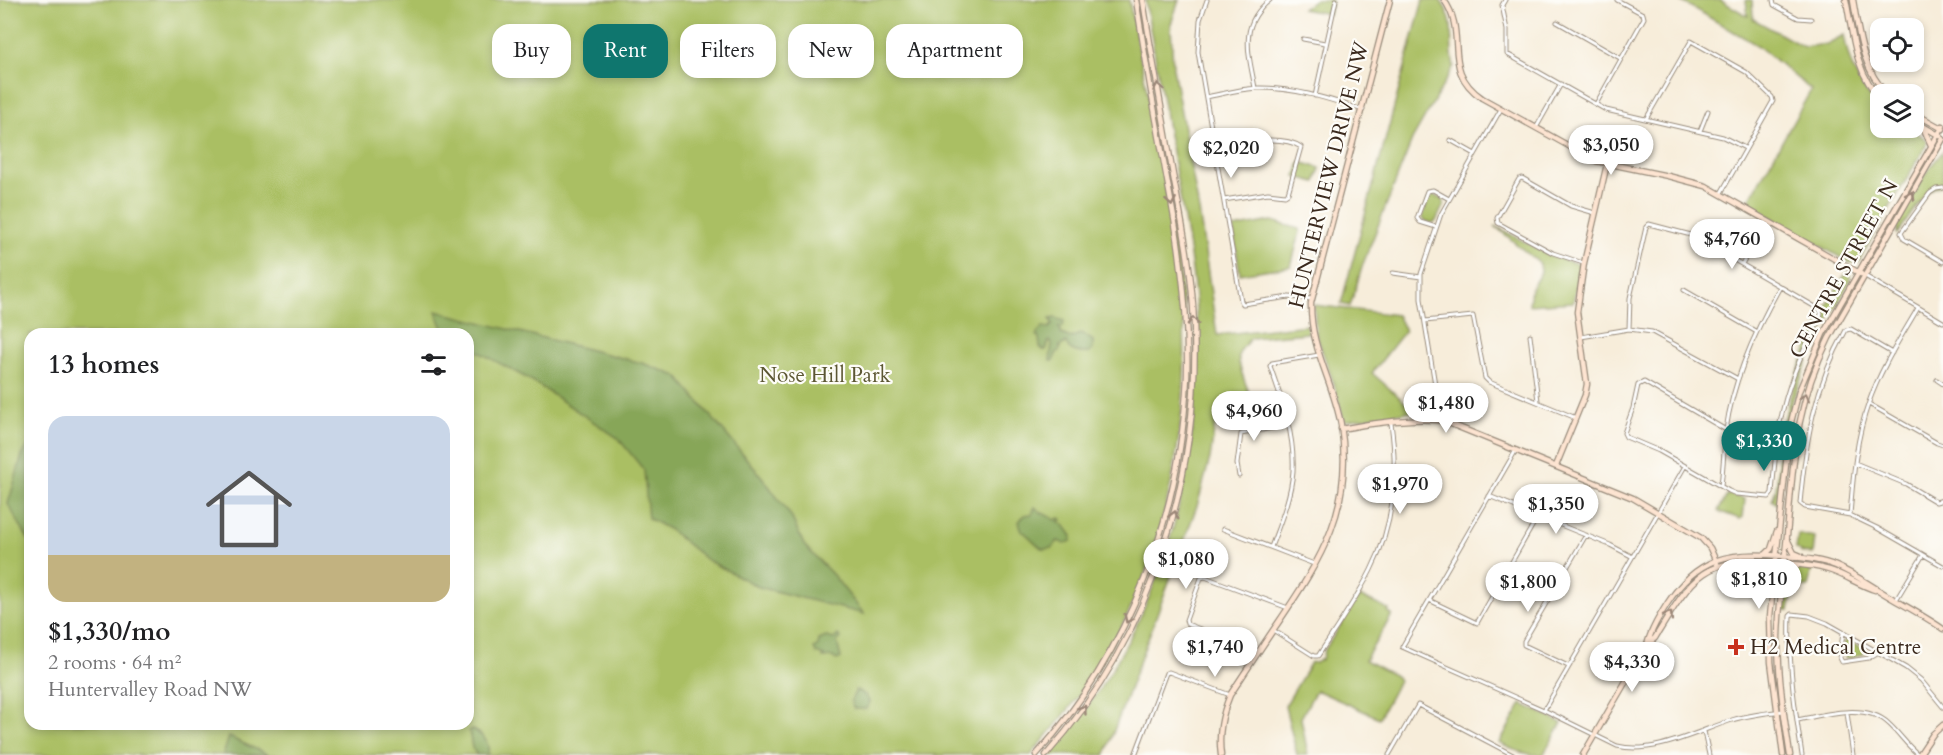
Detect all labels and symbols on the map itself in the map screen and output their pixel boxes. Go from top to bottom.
street label: HUNTERVIEW DRIVE NW [1282,38,1376,311]
one-way arrow [1152,83,1165,93]
pin: $3,050 [1562,125,1660,176]
pin: $2,020 [1182,128,1280,179]
street label: CENTRE STREET N [1783,174,1905,364]
one-way arrow [1904,191,1915,201]
one-way arrow [1164,197,1177,207]
pin: $4,760 [1683,219,1781,270]
one-way arrow [1187,317,1200,326]
park label: Nose Hill Park [759,361,892,390]
pin: $1,480 [1397,383,1495,434]
pin: $4,960 [1205,391,1303,442]
one-way arrow [1798,392,1810,402]
pin: $1,330 [1715,421,1813,472]
pin: $1,970 [1351,464,1449,515]
pin: $1,350 [1507,484,1605,535]
one-way arrow [1166,510,1179,520]
pin: $1,080 [1137,539,1235,590]
pin: $1,810 [1710,559,1808,610]
pin: $1,800 [1479,562,1577,613]
one-way arrow [1661,611,1673,621]
one-way arrow [1123,612,1135,623]
pin: $1,740 [1166,627,1264,678]
place label: H2 Medical Centre [1750,633,1921,662]
marker: H2 Medical Centre [1727,638,1745,656]
pin: $4,330 [1583,642,1681,693]
one-way arrow [1076,705,1087,716]

